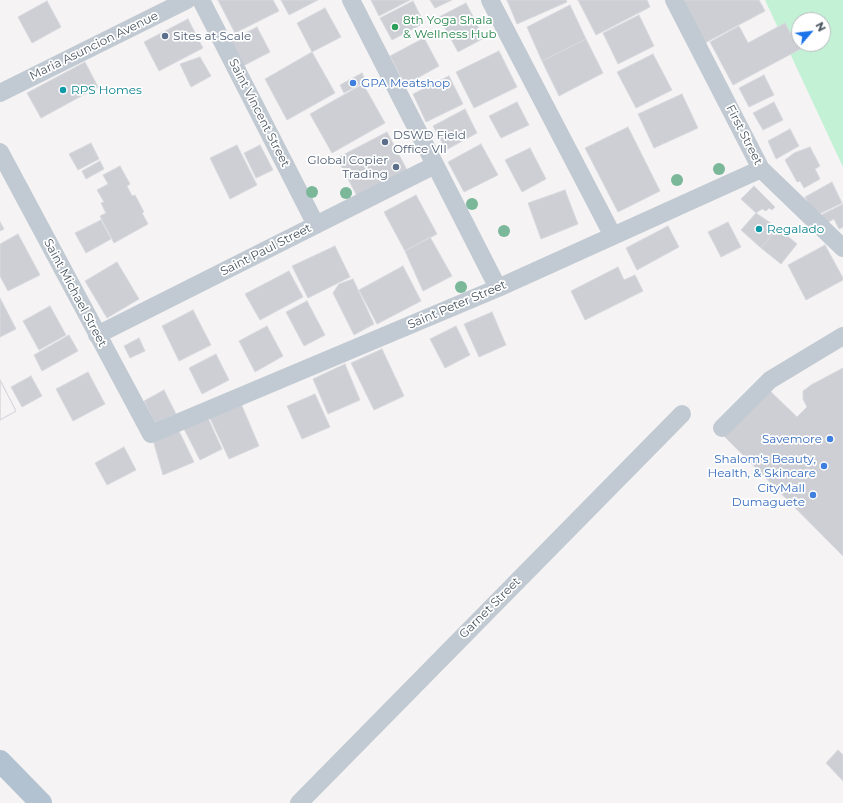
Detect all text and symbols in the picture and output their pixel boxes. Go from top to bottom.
street label: Maria Asuncion Avenue [27,9,161,83]
north arrow [791,12,831,52]
place label: 8th Yoga Shala & Wellness Hub [403,13,497,41]
text: N [812,20,829,34]
marker: 8th Yoga Shala & Wellness Hub [390,22,400,32]
place label: Sites at Scale [173,29,251,43]
marker: Sites at Scale [160,31,170,41]
street label: Saint Vincent Street [225,56,293,170]
place label: GPA Meatshop [361,76,450,90]
marker: GPA Meatshop [348,78,358,88]
place label: RPS Homes [71,83,142,97]
marker: RPS Homes [58,85,68,95]
street label: First Street [723,102,765,168]
place label: DSWD Field Office VII [393,128,466,156]
marker: DSWD Field Office VII [380,137,390,147]
place label: Global Copier Trading [307,153,388,181]
marker: Global Copier Trading [391,162,401,172]
street label: Saint Paul Street [218,221,314,279]
place label: Regalado [767,222,824,236]
marker: Regalado [754,224,764,234]
street label: Saint Michael Street [40,237,110,349]
street label: Saint Peter Street [406,278,508,332]
place label: Savemore [762,432,822,446]
marker: Savemore [825,434,835,444]
place label: Shalom's Beauty, Health, & Skincare [707,452,816,480]
marker: Shalom's Beauty, Health, & Skincare [819,461,829,471]
place label: CityMall Dumaguete [732,481,805,509]
marker: CityMall Dumaguete [808,490,818,500]
street label: Garnet Street [456,574,524,642]

